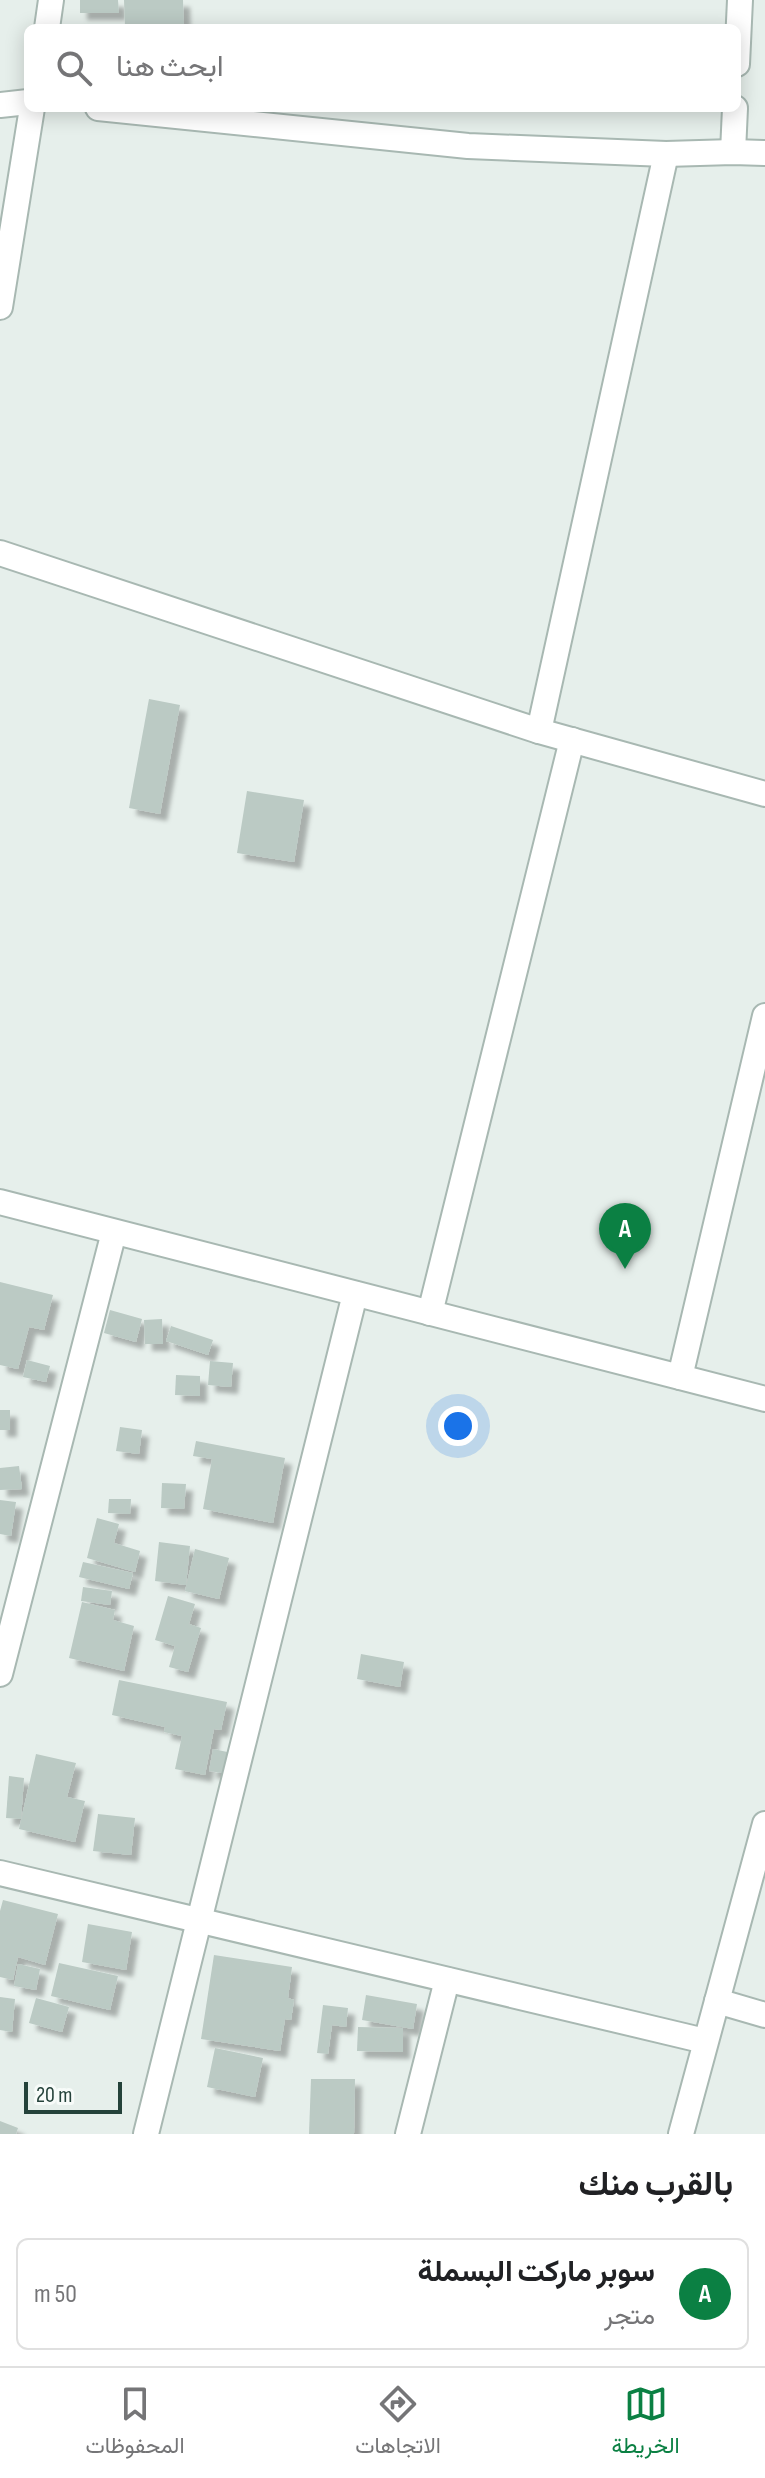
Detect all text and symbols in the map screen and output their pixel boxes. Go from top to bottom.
search box [24,24,741,112]
icon: search [52,46,96,90]
text: ابحث هنا [116,49,224,85]
pin: A [599,1203,651,1269]
your location [438,1406,478,1446]
scale bar [24,2078,122,2114]
text: 20 m [36,2082,73,2109]
text: بالقرب منك [578,2164,733,2205]
text: سوبر ماركت البسملة [417,2254,655,2290]
text: 50 m [34,2279,77,2310]
text: A [699,2279,711,2310]
text: متجر [604,2301,655,2332]
tab: المحفوظات [85,2382,185,2465]
tab: الاتجاهات [355,2382,441,2465]
tab: الخريطة [612,2382,680,2465]

